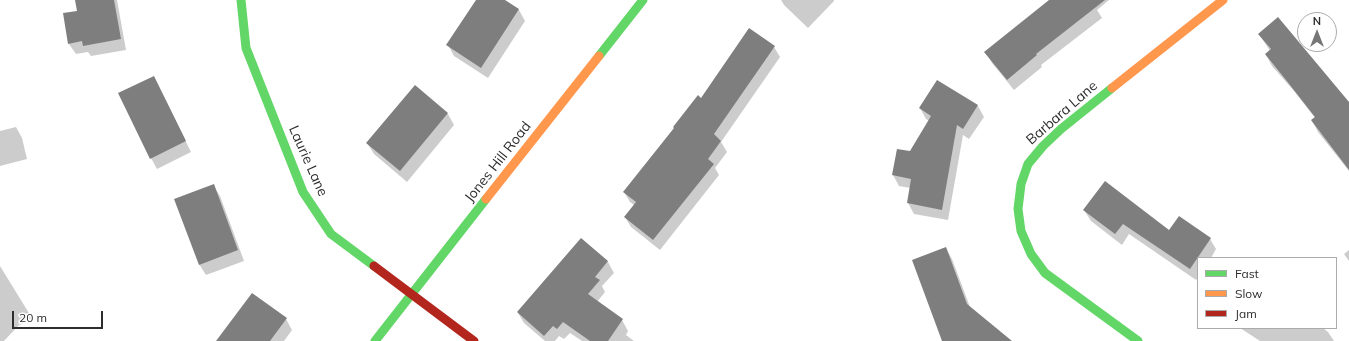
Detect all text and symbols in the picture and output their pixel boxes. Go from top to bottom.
north arrow [1297,12,1337,52]
text: N [1313,14,1321,28]
street label: Barbara Lane [1023,78,1101,148]
street label: Jones Hill Road [461,118,535,206]
street label: Laurie Lane [285,123,331,199]
legend [1197,257,1337,329]
text: Fast [1235,266,1259,281]
text: Slow [1235,286,1263,301]
scale bar [14,303,105,329]
text: Jam [1235,306,1257,321]
text: 20 m [19,310,47,325]

